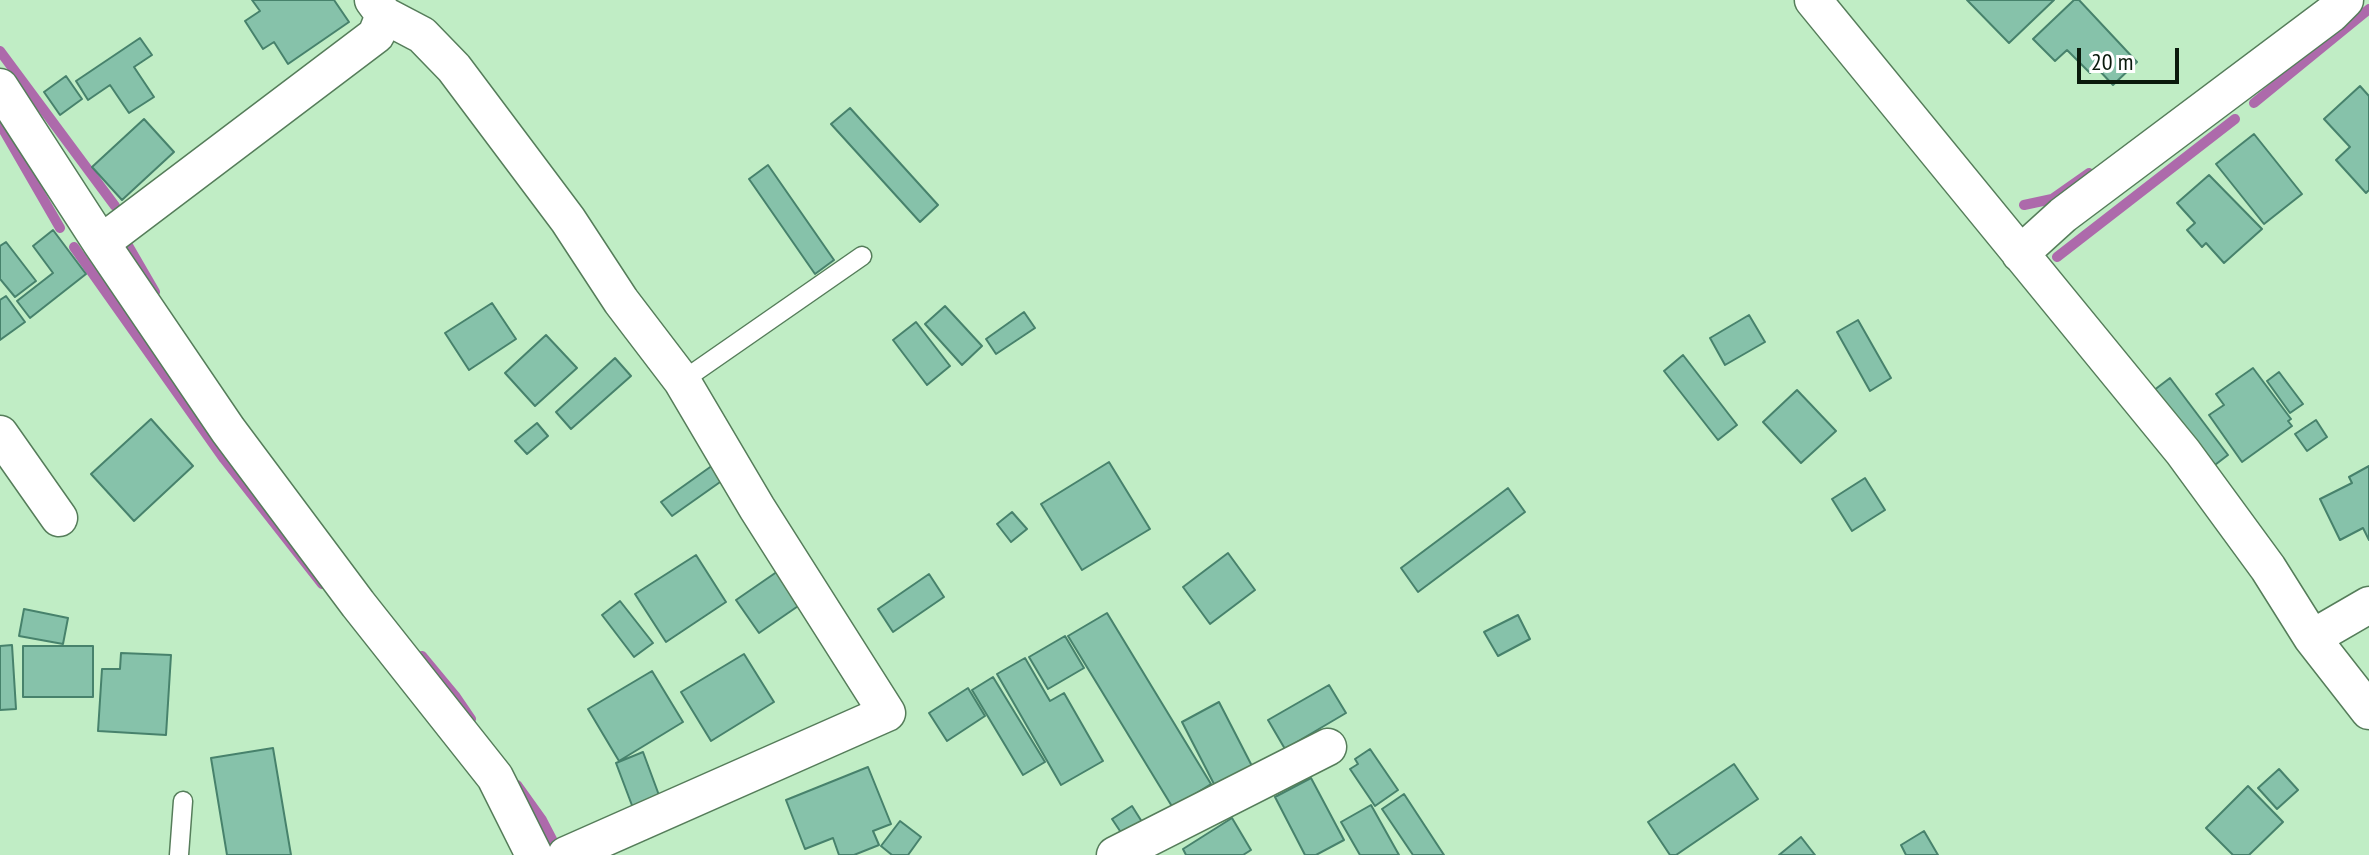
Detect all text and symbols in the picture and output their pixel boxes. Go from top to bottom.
scale bar [2081,32,2183,82]
text: 20 m [2091,46,2133,77]

